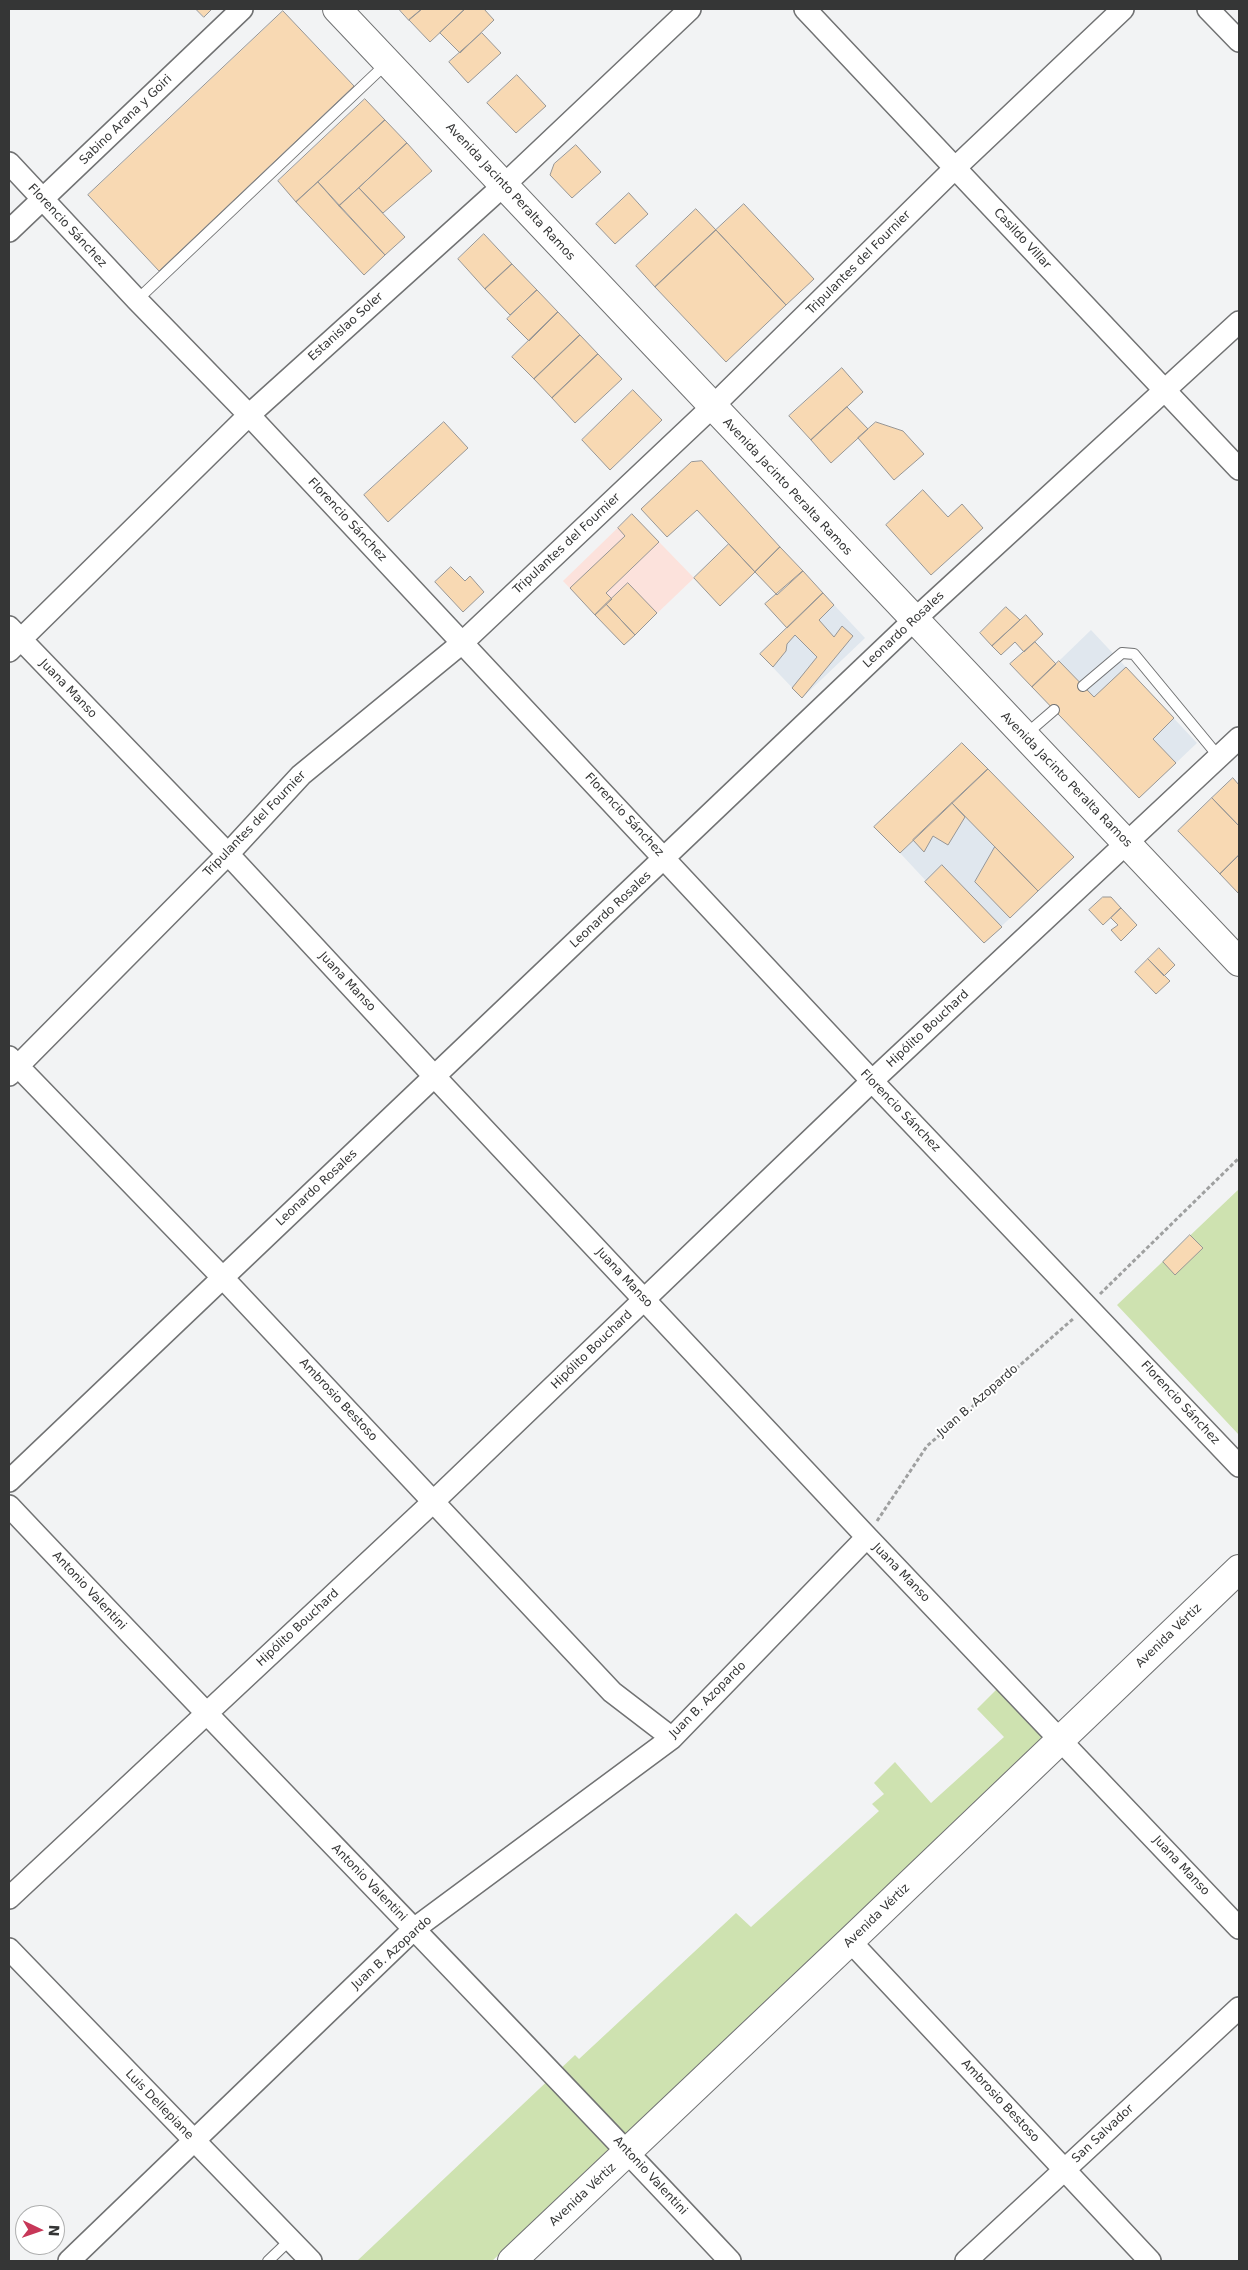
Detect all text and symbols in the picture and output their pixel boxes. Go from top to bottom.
street label: Sabino Arana y Goiri [77,72,175,168]
street label: Avenida Jacinto Peralta Ramos [443,120,577,264]
street label: Florencio Sánchez [25,181,109,271]
street label: Casildo Villar [990,206,1054,272]
street label: Tripulantes del Fournier [804,208,914,318]
street label: Estanislao Soler [306,290,386,364]
street label: Avenida Jacinto Peralta Ramos [720,415,854,559]
street label: Florencio Sánchez [305,475,389,565]
street label: Tripulantes del Fournier [511,491,623,597]
street label: Leonardo Rosales [861,589,947,671]
street label: Juana Manso [36,657,100,721]
street label: Avenida Jacinto Peralta Ramos [997,709,1135,851]
street label: Tripulantes del Fournier [201,768,309,880]
street label: Florencio Sánchez [582,770,666,860]
street label: Leonardo Rosales [568,869,654,951]
street label: Juana Manso [316,949,378,1015]
street label: Hipólito Bouchard [884,987,972,1071]
street label: Florencio Sánchez [857,1067,943,1155]
street label: Leonardo Rosales [274,1147,360,1229]
street label: Juana Manso [593,1245,655,1311]
street label: Hipólito Bouchard [549,1308,635,1392]
street label: Ambrosio Bestoso [296,1356,380,1444]
street label: Florencio Sánchez [1138,1358,1222,1448]
street label: Juan B. Azopardo [935,1362,1021,1440]
street label: Juana Manso [869,1541,933,1605]
street label: Antonio Valentini [49,1549,129,1633]
street label: Hipólito Bouchard [254,1586,342,1670]
street label: Avenida Vértiz [1133,1601,1205,1671]
street label: Juan B. Azopardo [667,1659,749,1741]
street label: Juana Manso [1150,1833,1212,1899]
street label: Antonio Valentini [328,1841,410,1925]
street label: Avenida Vértiz [841,1881,913,1951]
street label: Juan B. Azopardo [349,1913,435,1993]
street label: Ambrosio Bestoso [958,2057,1042,2145]
street label: Luis Dellepiane [122,2067,196,2143]
street label: San Salvador [1069,2102,1137,2166]
street label: Antonio Valentini [610,2134,690,2218]
street label: Avenida Vértiz [547,2161,619,2229]
north arrow [15,2205,65,2255]
text: N [46,2224,62,2237]

